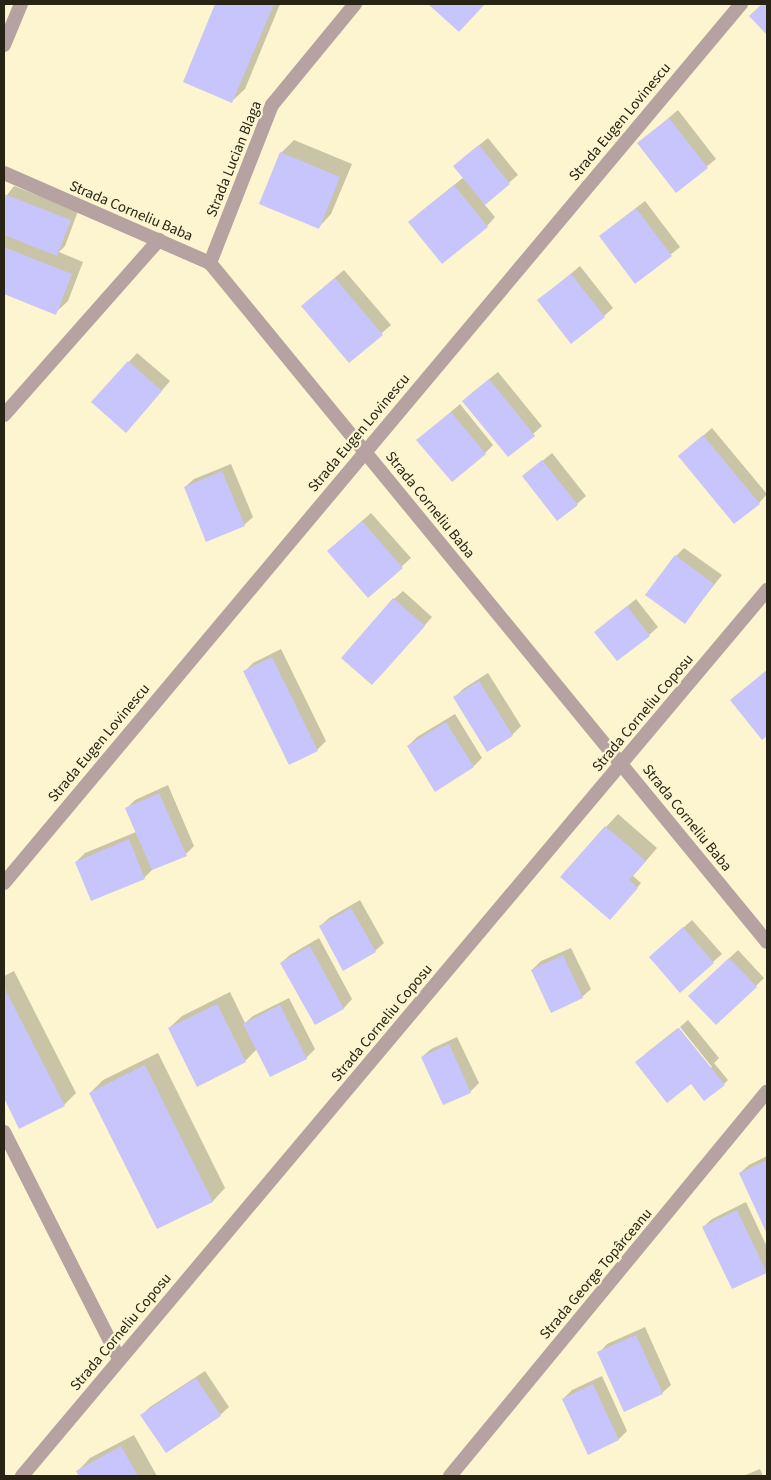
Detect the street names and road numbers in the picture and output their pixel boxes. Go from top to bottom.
street label: Strada Eugen Lovinescu [565,59,675,185]
street label: Strada Lucian Blaga [202,98,266,220]
street label: Strada Corneliu Baba [67,177,195,245]
street label: Strada Eugen Lovinescu [304,370,414,496]
street label: Strada Corneliu Baba [381,448,479,562]
street label: Strada Corneliu Coposu [589,651,697,775]
street label: Strada Eugen Lovinescu [44,680,154,806]
street label: Strada Corneliu Baba [638,761,736,875]
street label: Strada Corneliu Coposu [328,961,436,1085]
street label: Strada George Topârceanu [536,1205,656,1343]
street label: Strada Corneliu Coposu [67,1270,175,1394]

